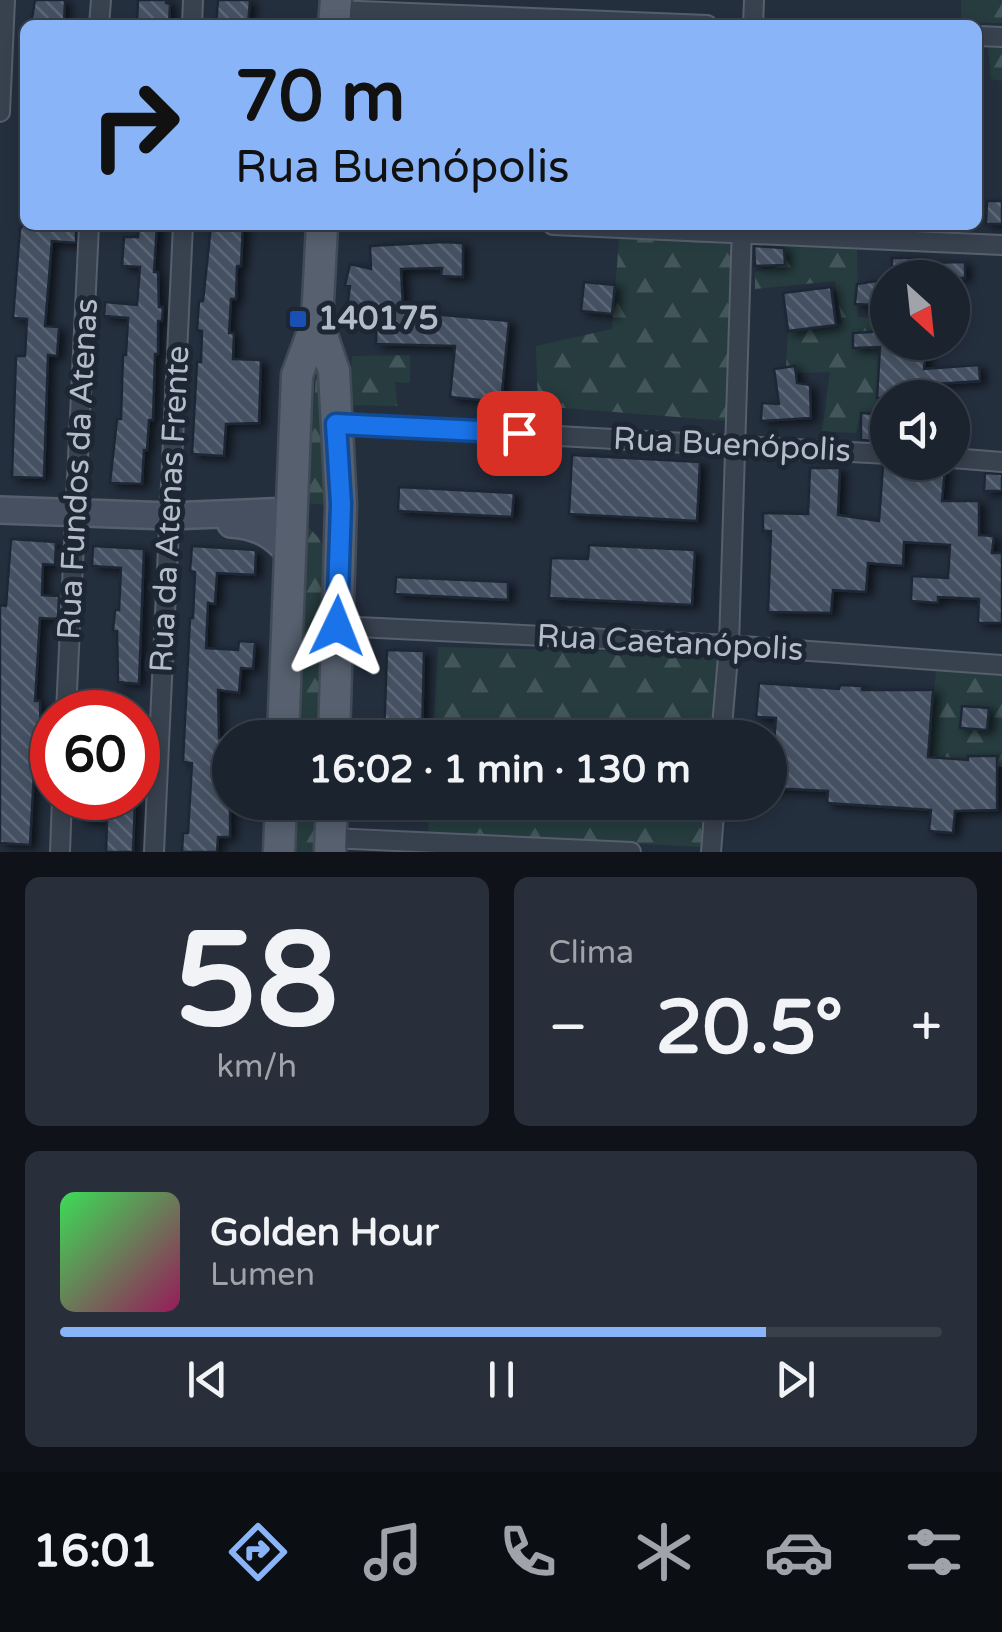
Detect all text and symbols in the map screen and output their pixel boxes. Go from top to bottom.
text: 70 m [235,56,405,140]
icon: right [70,60,200,190]
text: Rua Buenópolis [235,141,570,195]
north arrow [870,260,970,360]
map controls [870,260,970,480]
street label: Rua Fundos da Atenas [50,297,106,641]
place label: 140175 [318,300,439,338]
marker: 140175 [287,308,309,330]
street label: Rua da Atenas Frente [142,345,198,673]
button: sound [870,380,970,480]
pin [477,391,562,476]
icon: arrive [492,406,547,461]
street label: Rua Buenópolis [612,420,852,470]
position arrow [285,574,389,678]
street label: Rua Caetanópolis [536,617,804,669]
speed limit sign: 60 [30,690,160,820]
text: 16:02 · 1 min · 130 m [308,747,691,793]
text: 58 [175,905,338,1061]
text: Clima [549,934,634,972]
text: 20.5° [656,983,843,1073]
text: − [549,995,588,1061]
text: + [911,995,942,1061]
text: km/h [217,1048,297,1086]
text: Golden Hour [210,1210,439,1256]
text: Lumen [210,1256,315,1294]
icon: previous [180,1352,235,1407]
icon: pause [474,1352,529,1407]
icon: next [768,1352,823,1407]
icon: directions [223,1517,293,1587]
icon: music [358,1517,428,1587]
icon: phone [493,1517,563,1587]
icon: climate [629,1517,699,1587]
icon: car [764,1517,834,1587]
icon: filters [899,1517,969,1587]
text: 16:01 [33,1525,157,1579]

